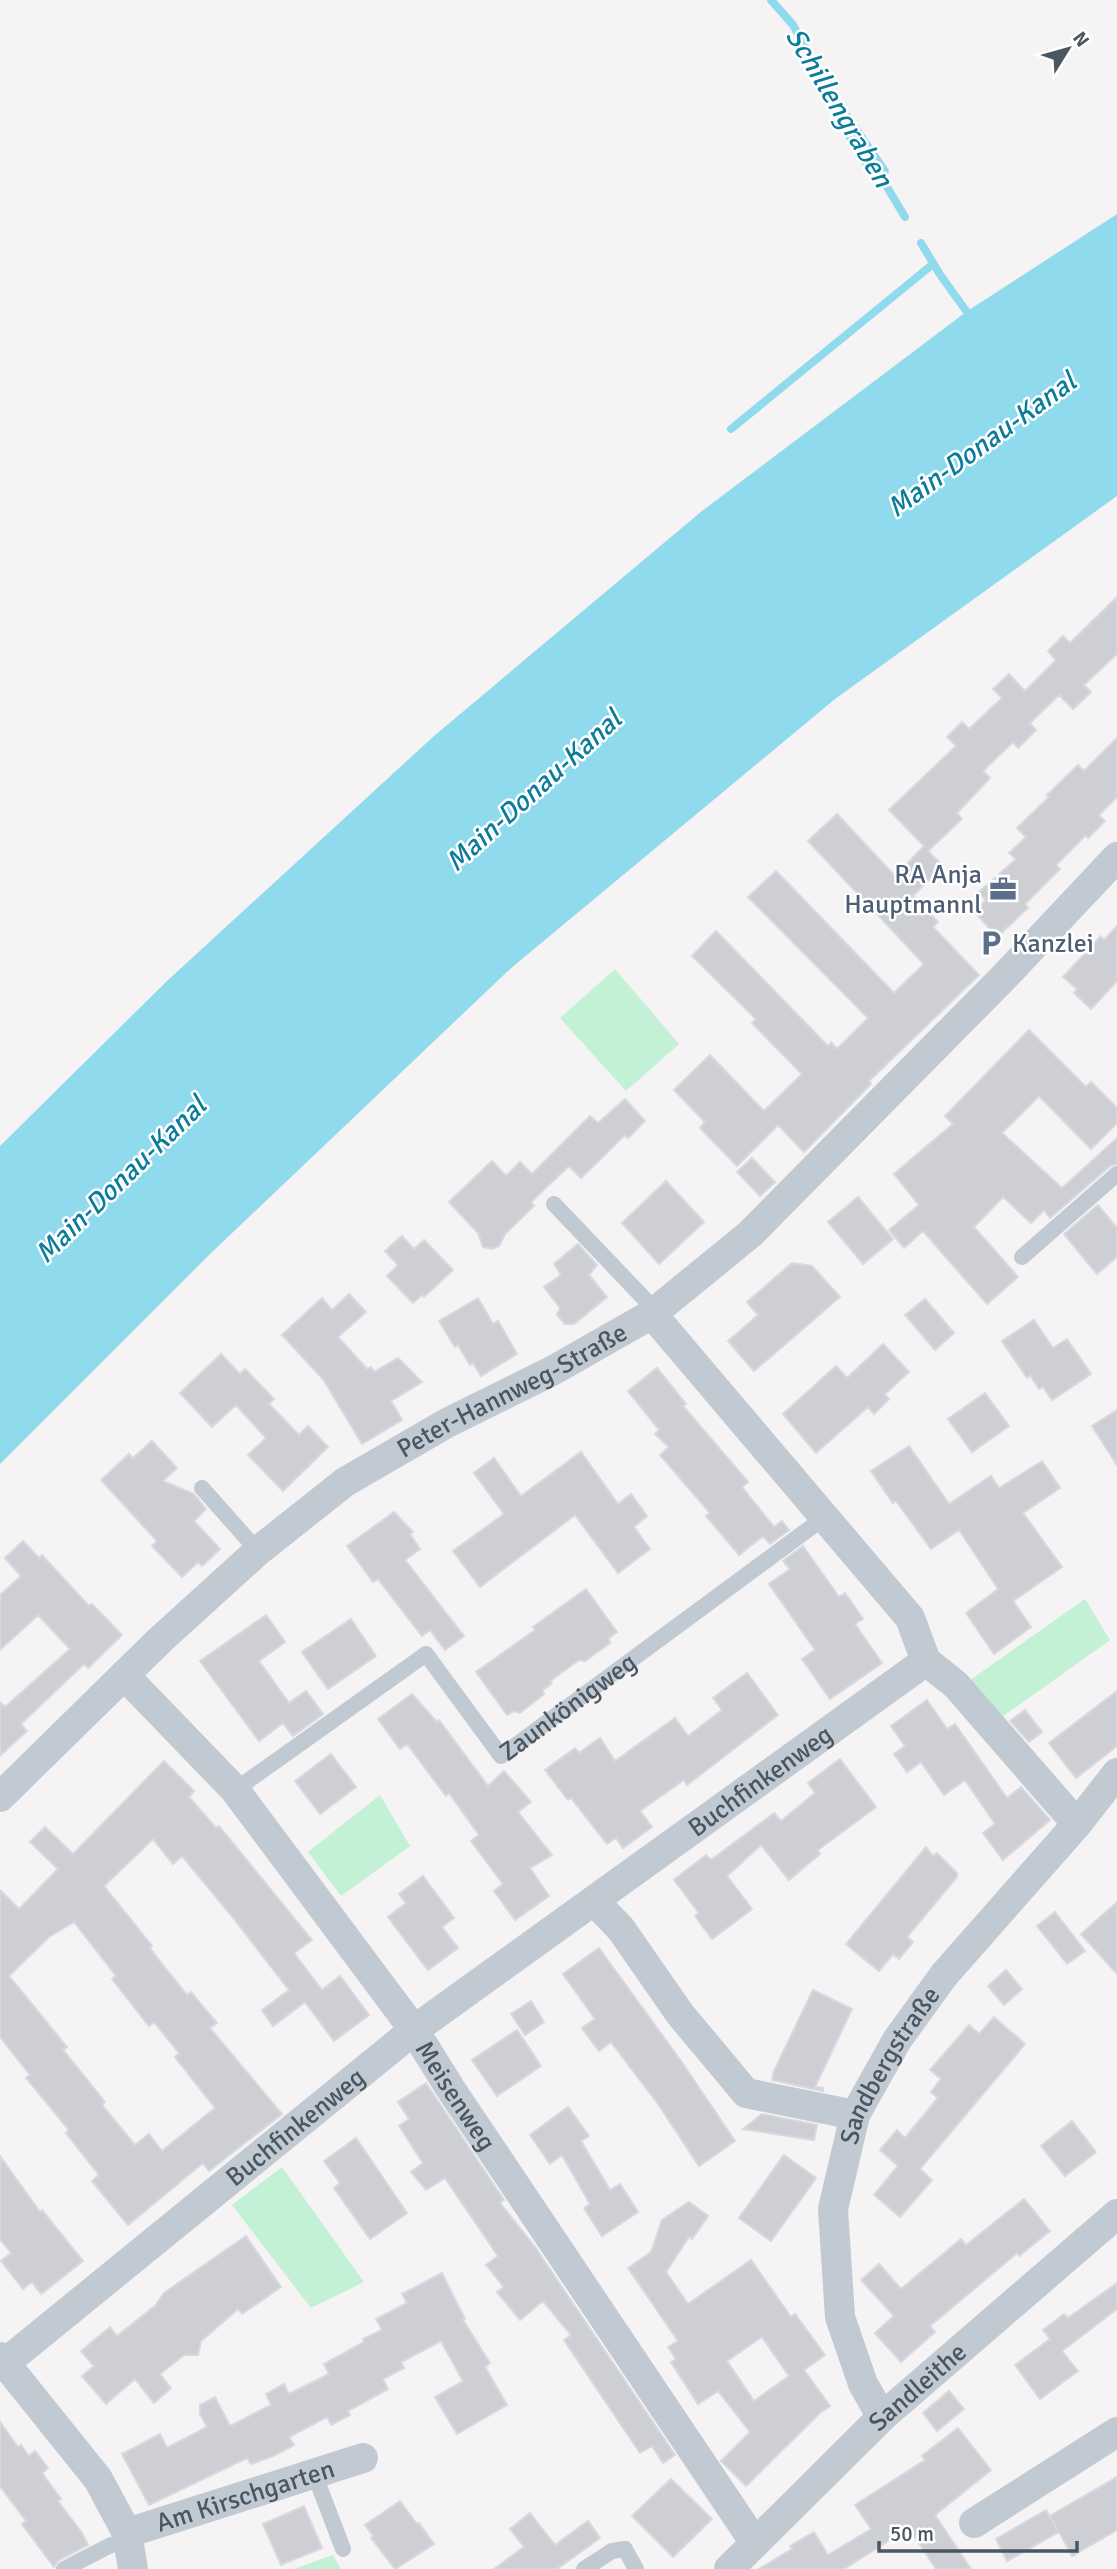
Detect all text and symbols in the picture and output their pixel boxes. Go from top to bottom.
north arrow [1033,14,1103,84]
water label: Schillengraben [778,22,900,194]
text: N [1067,27,1094,52]
water label: Main-Donau-Kanal [880,364,1084,525]
water label: Main-Donau-Kanal [439,702,630,879]
place label: RA Anja Hauptmannl [844,859,982,921]
office icon: RA Anja Hauptmannl [988,874,1018,904]
parking icon: Kanzlei [976,928,1006,958]
place label: Kanzlei [1012,928,1094,960]
water label: Main-Donau-Kanal [28,1088,215,1270]
street label: Peter-Hannweg-Straße [391,1317,633,1465]
street label: Zaunkönigweg [494,1647,643,1769]
street label: Buchfinkenweg [682,1719,839,1844]
street label: Sandbergstraße [834,1981,947,2148]
street label: Meisenweg [408,2035,502,2157]
street label: Buchfinkenweg [220,2062,372,2194]
street label: Sandleithe [862,2336,973,2438]
street label: Am Kirschgarten [152,2453,339,2540]
scale bar [879,2510,1077,2554]
text: 50 m [890,2521,934,2547]

